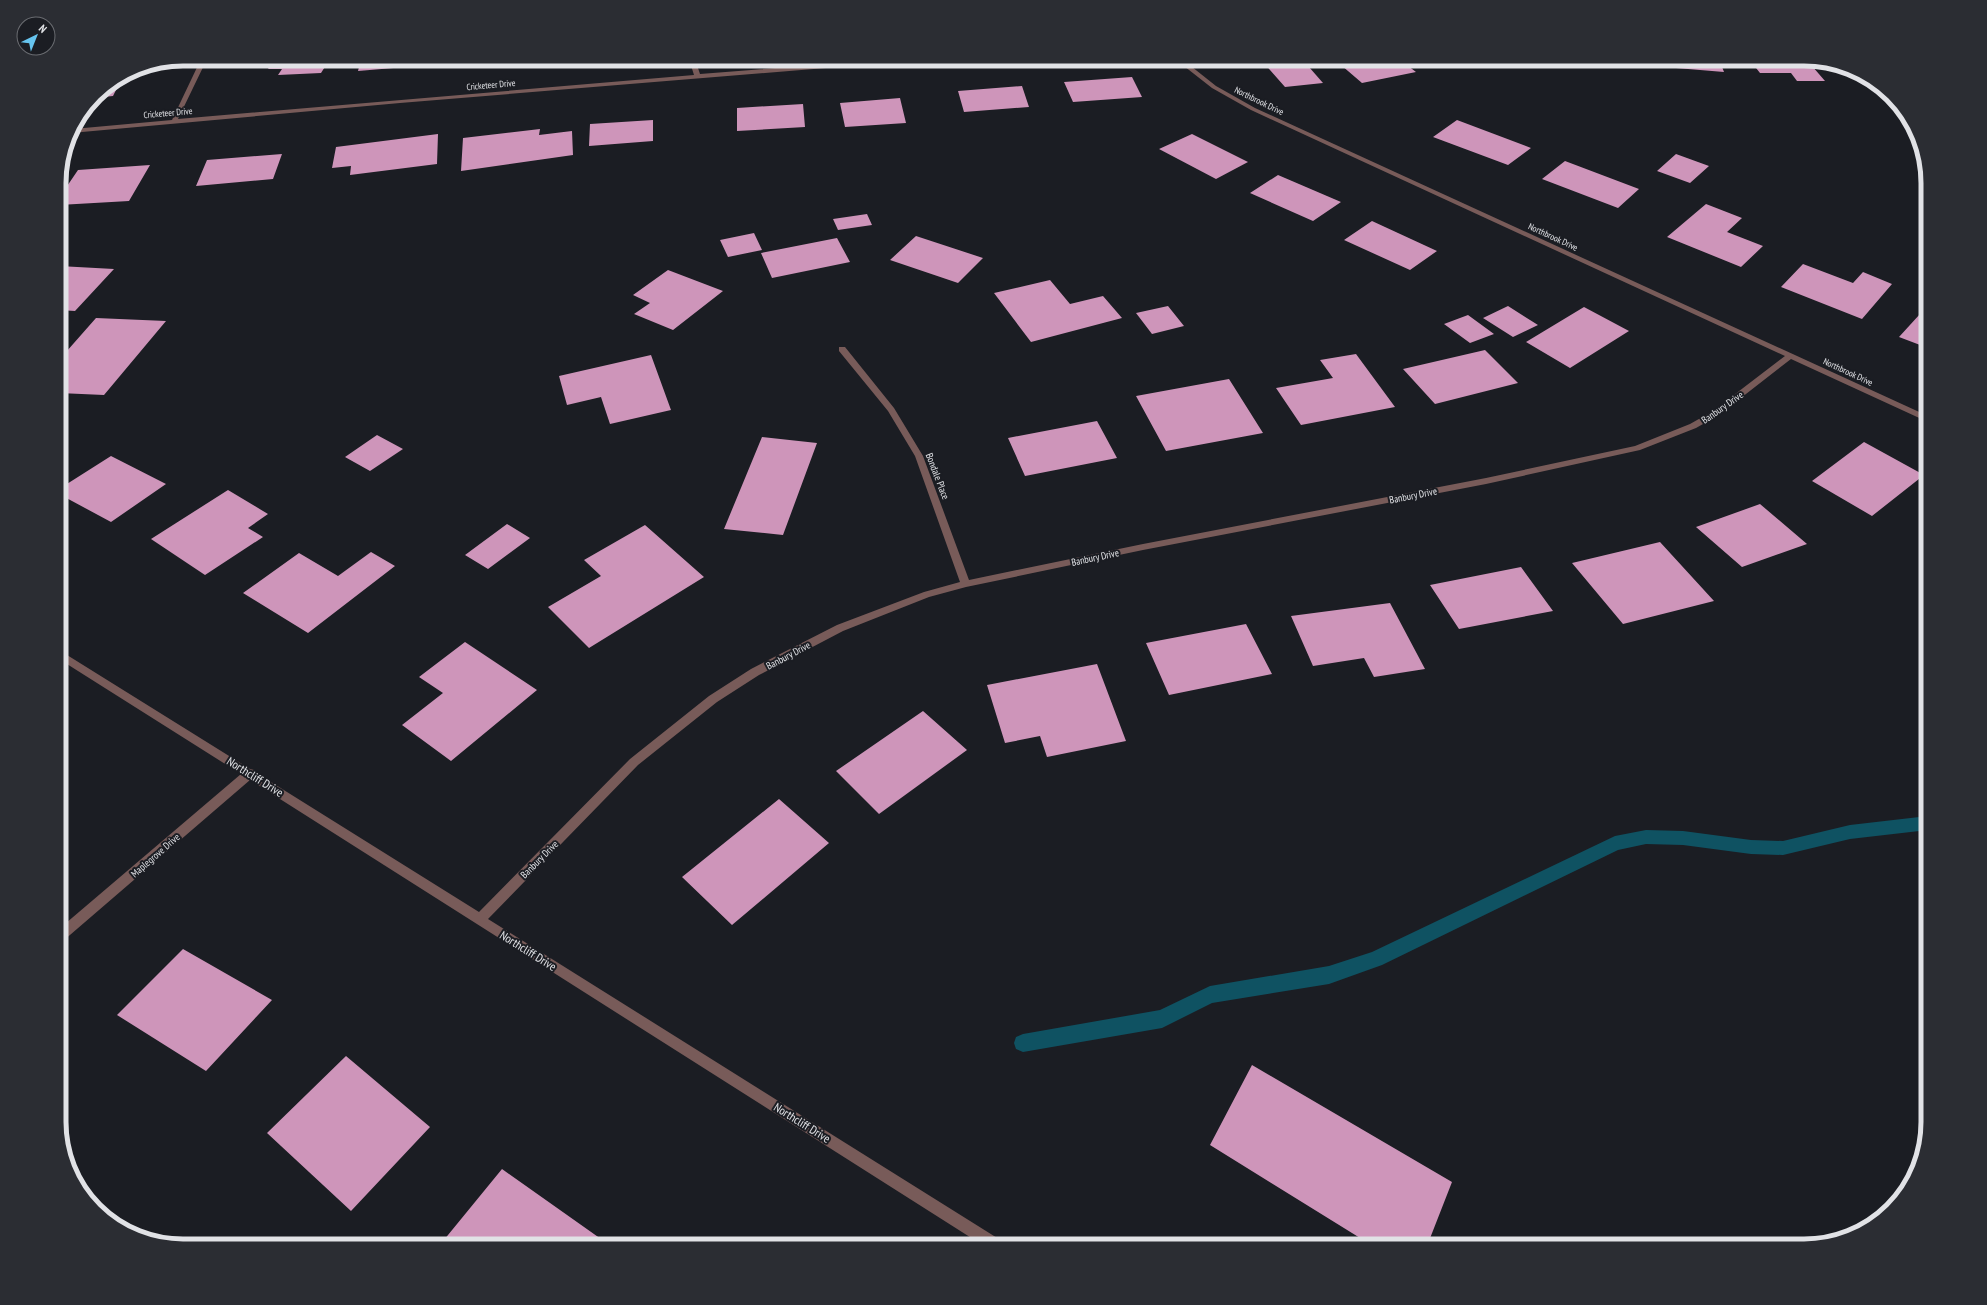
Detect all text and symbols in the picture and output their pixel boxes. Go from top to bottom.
north arrow [16,16,56,56]
text: N [36,22,50,36]
street label: Cricketeer Drive [466,77,516,92]
street label: Northbrook Drive [1233,84,1286,117]
street label: Cricketeer Drive [143,105,193,120]
street label: Northbrook Drive [1527,220,1580,253]
street label: Northbrook Drive [1822,355,1875,388]
street label: Banbury Drive [1699,388,1746,427]
street label: Bondale Place [923,451,952,501]
street label: Banbury Drive [1388,485,1438,506]
street label: Banbury Drive [1070,546,1120,569]
street label: Banbury Drive [764,638,813,673]
street label: Northcliff Drive [224,753,286,800]
street label: Maplegrove Drive [128,831,182,880]
street label: Banbury Drive [518,838,561,881]
street label: Northcliff Drive [497,927,559,974]
street label: Northcliff Drive [771,1099,833,1146]

